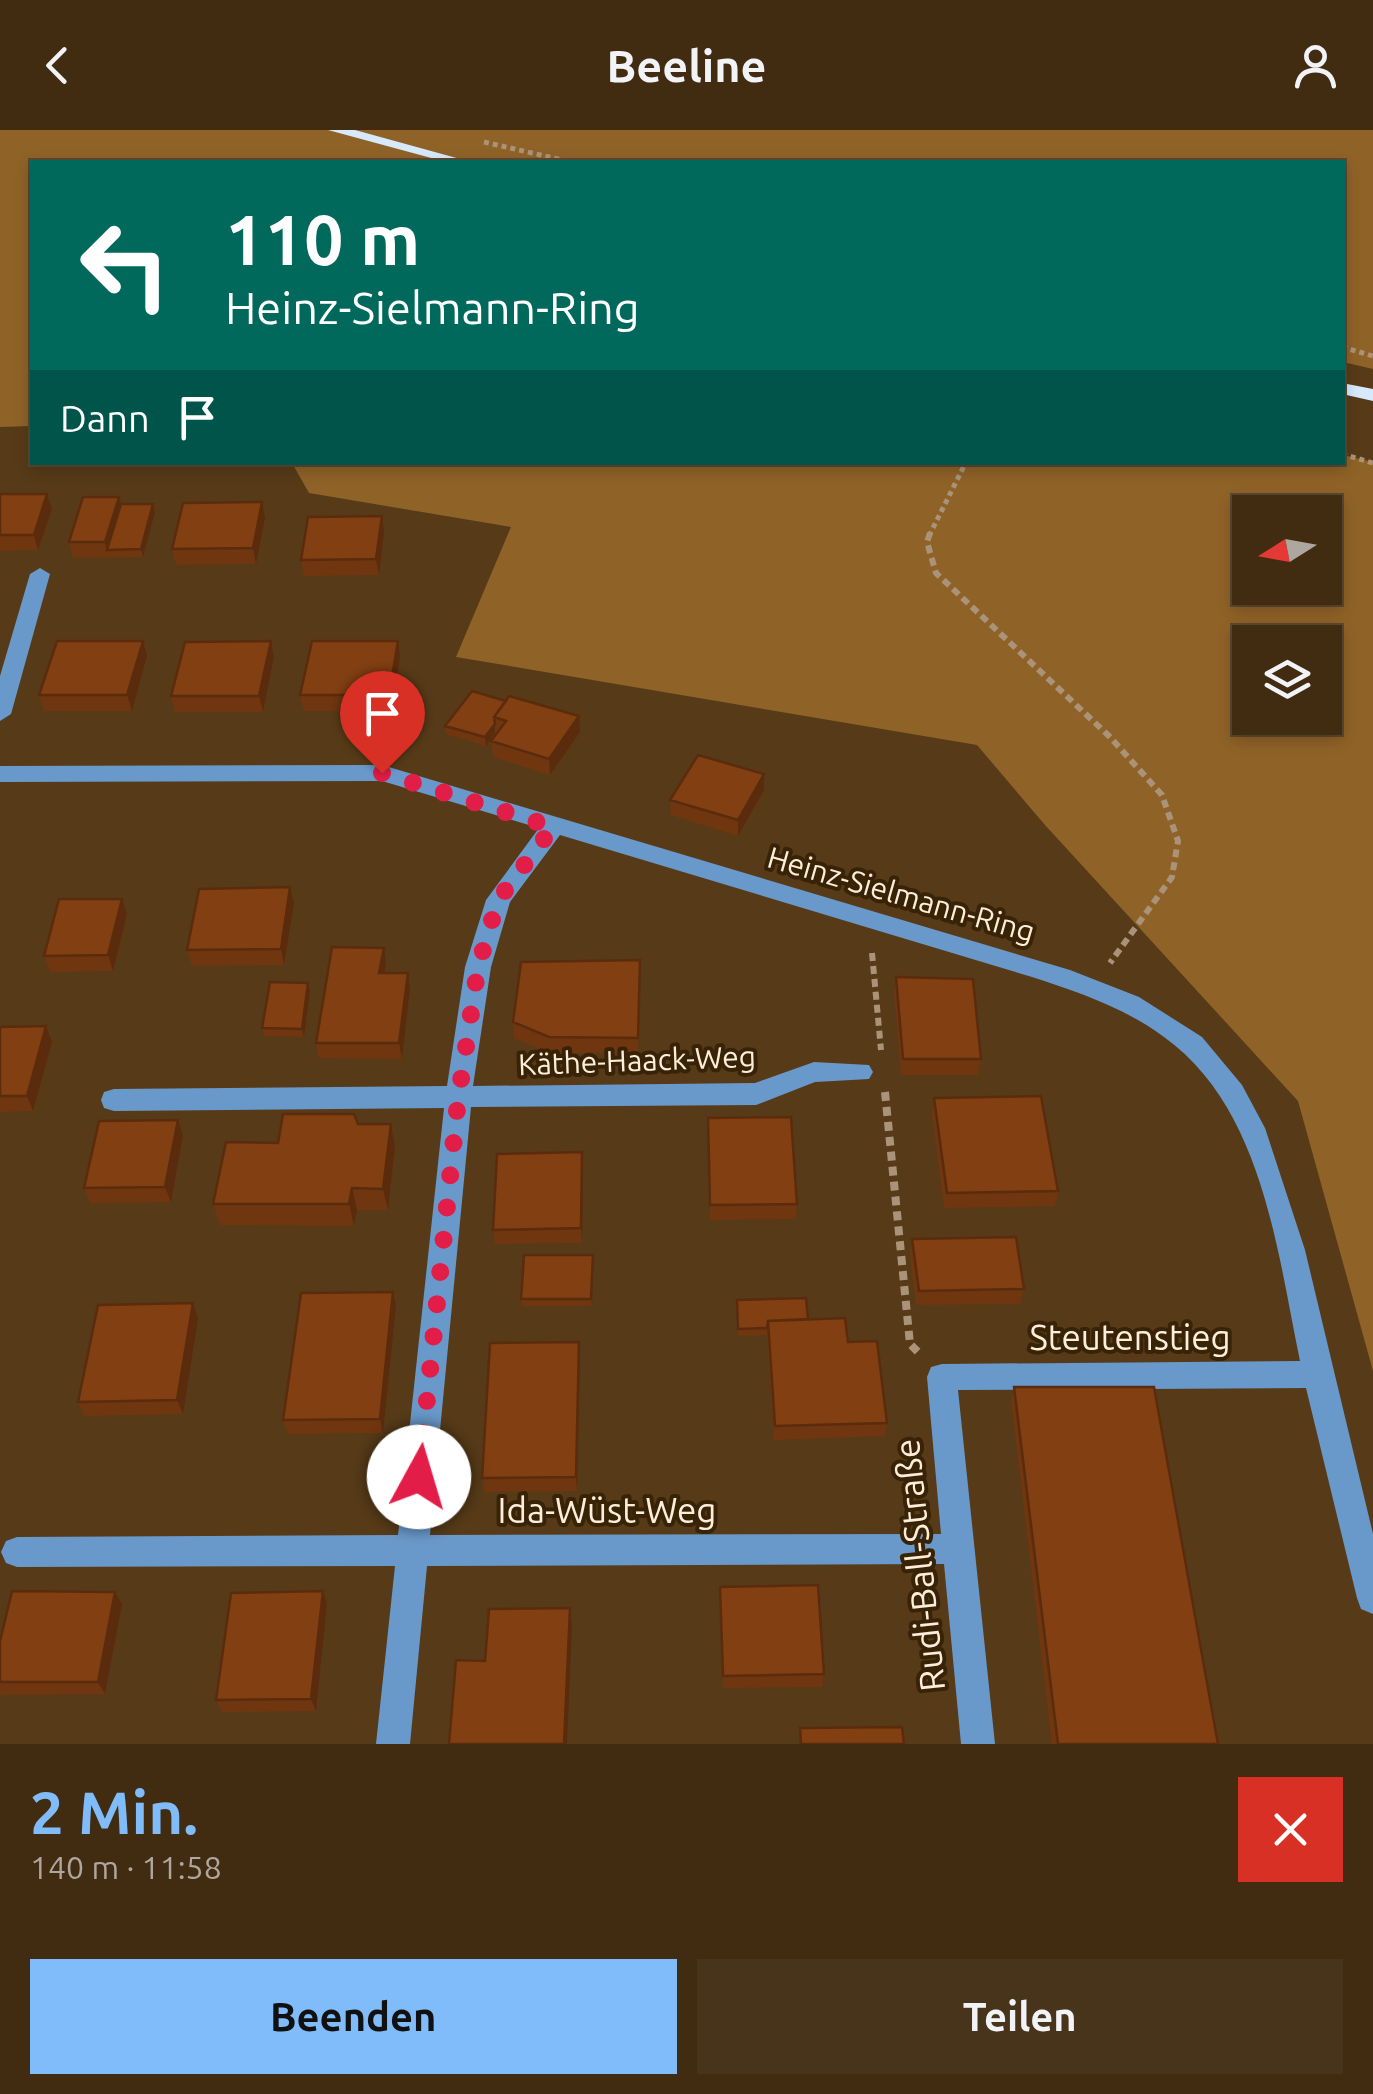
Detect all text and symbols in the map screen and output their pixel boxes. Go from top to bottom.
icon: back [30,38,85,93]
icon: person [1288,38,1343,93]
text: Beeline [606,40,767,91]
icon: left [60,200,190,330]
text: 110 m [225,200,420,278]
text: Heinz-Sielmann-Ring [225,282,640,333]
icon: arrive [170,390,225,445]
text: Dann [60,397,150,439]
north arrow [1232,495,1342,605]
map controls [1232,495,1342,735]
button: layers [1232,625,1342,735]
pin [340,671,425,774]
icon: arrive [355,686,410,741]
street label: Heinz-Sielmann-Ring [764,840,1039,948]
street label: Käthe-Haack-Weg [518,1039,756,1081]
street label: Steutenstieg [1029,1317,1231,1357]
position arrow [367,1425,471,1529]
street label: Rudi-Ball-Straße [886,1437,952,1693]
street label: Ida-Wüst-Weg [498,1490,717,1530]
button: close [1238,1777,1343,1882]
text: 2 Min. [30,1778,198,1845]
text: 140 m · 11:58 [30,1849,222,1885]
button: Beenden [30,1959,677,2074]
button: Teilen [697,1959,1343,2074]

